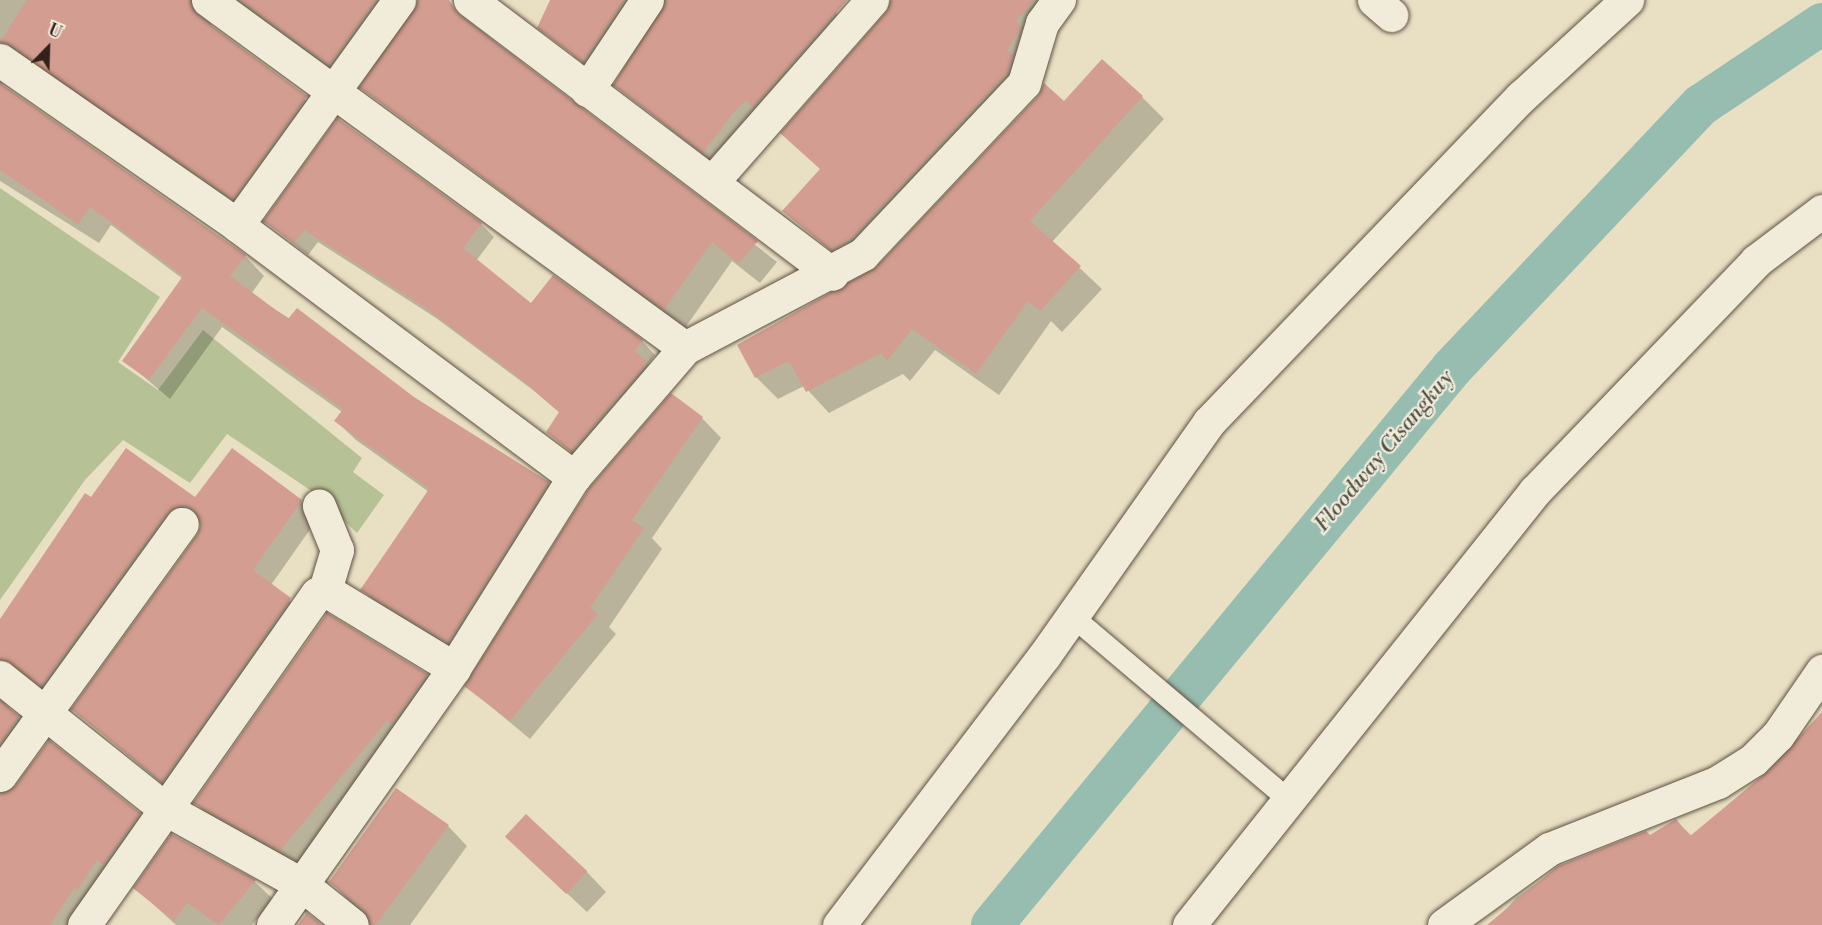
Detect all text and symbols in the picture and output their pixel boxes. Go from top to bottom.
north arrow [18,18,78,78]
text: U [45,20,65,43]
water label: Floodway Cisangkuy [1309,365,1459,537]

